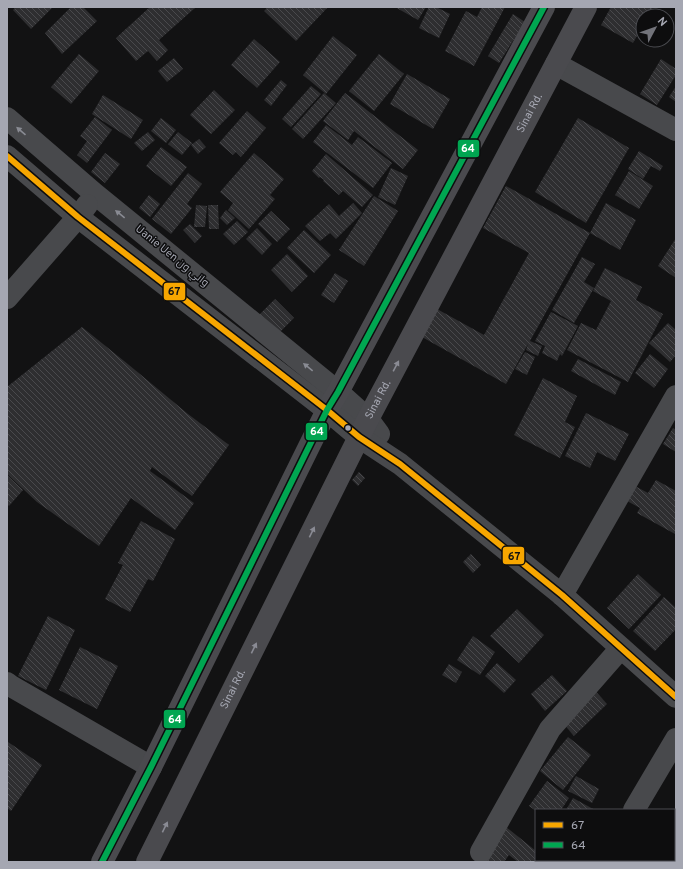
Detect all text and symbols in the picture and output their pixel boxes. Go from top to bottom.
north arrow [635,8,675,48]
text: N [654,15,670,30]
street label: Sinai Rd. [514,91,546,135]
one-way arrow [16,126,27,135]
line badge: 64 [457,139,480,158]
text: 64 [461,142,475,156]
one-way arrow [115,210,126,219]
street label: Uanie Uen واني ون [132,222,212,291]
line badge: 67 [163,282,186,301]
text: 67 [168,285,180,299]
one-way arrow [393,360,400,372]
one-way arrow [303,363,313,372]
street label: Sinai Rd. [362,378,394,422]
line badge: 64 [305,422,328,441]
unlabelled marker [343,423,353,433]
text: 64 [310,425,324,439]
one-way arrow [309,526,315,537]
line badge: 67 [502,546,525,565]
text: 67 [508,550,520,564]
one-way arrow [251,642,257,654]
street label: Sinai Rd. [217,667,249,711]
line badge: 64 [163,709,186,729]
text: 64 [168,713,182,727]
legend [535,809,675,861]
text: 67 [571,818,584,834]
one-way arrow [162,821,168,833]
text: 64 [571,838,586,854]

